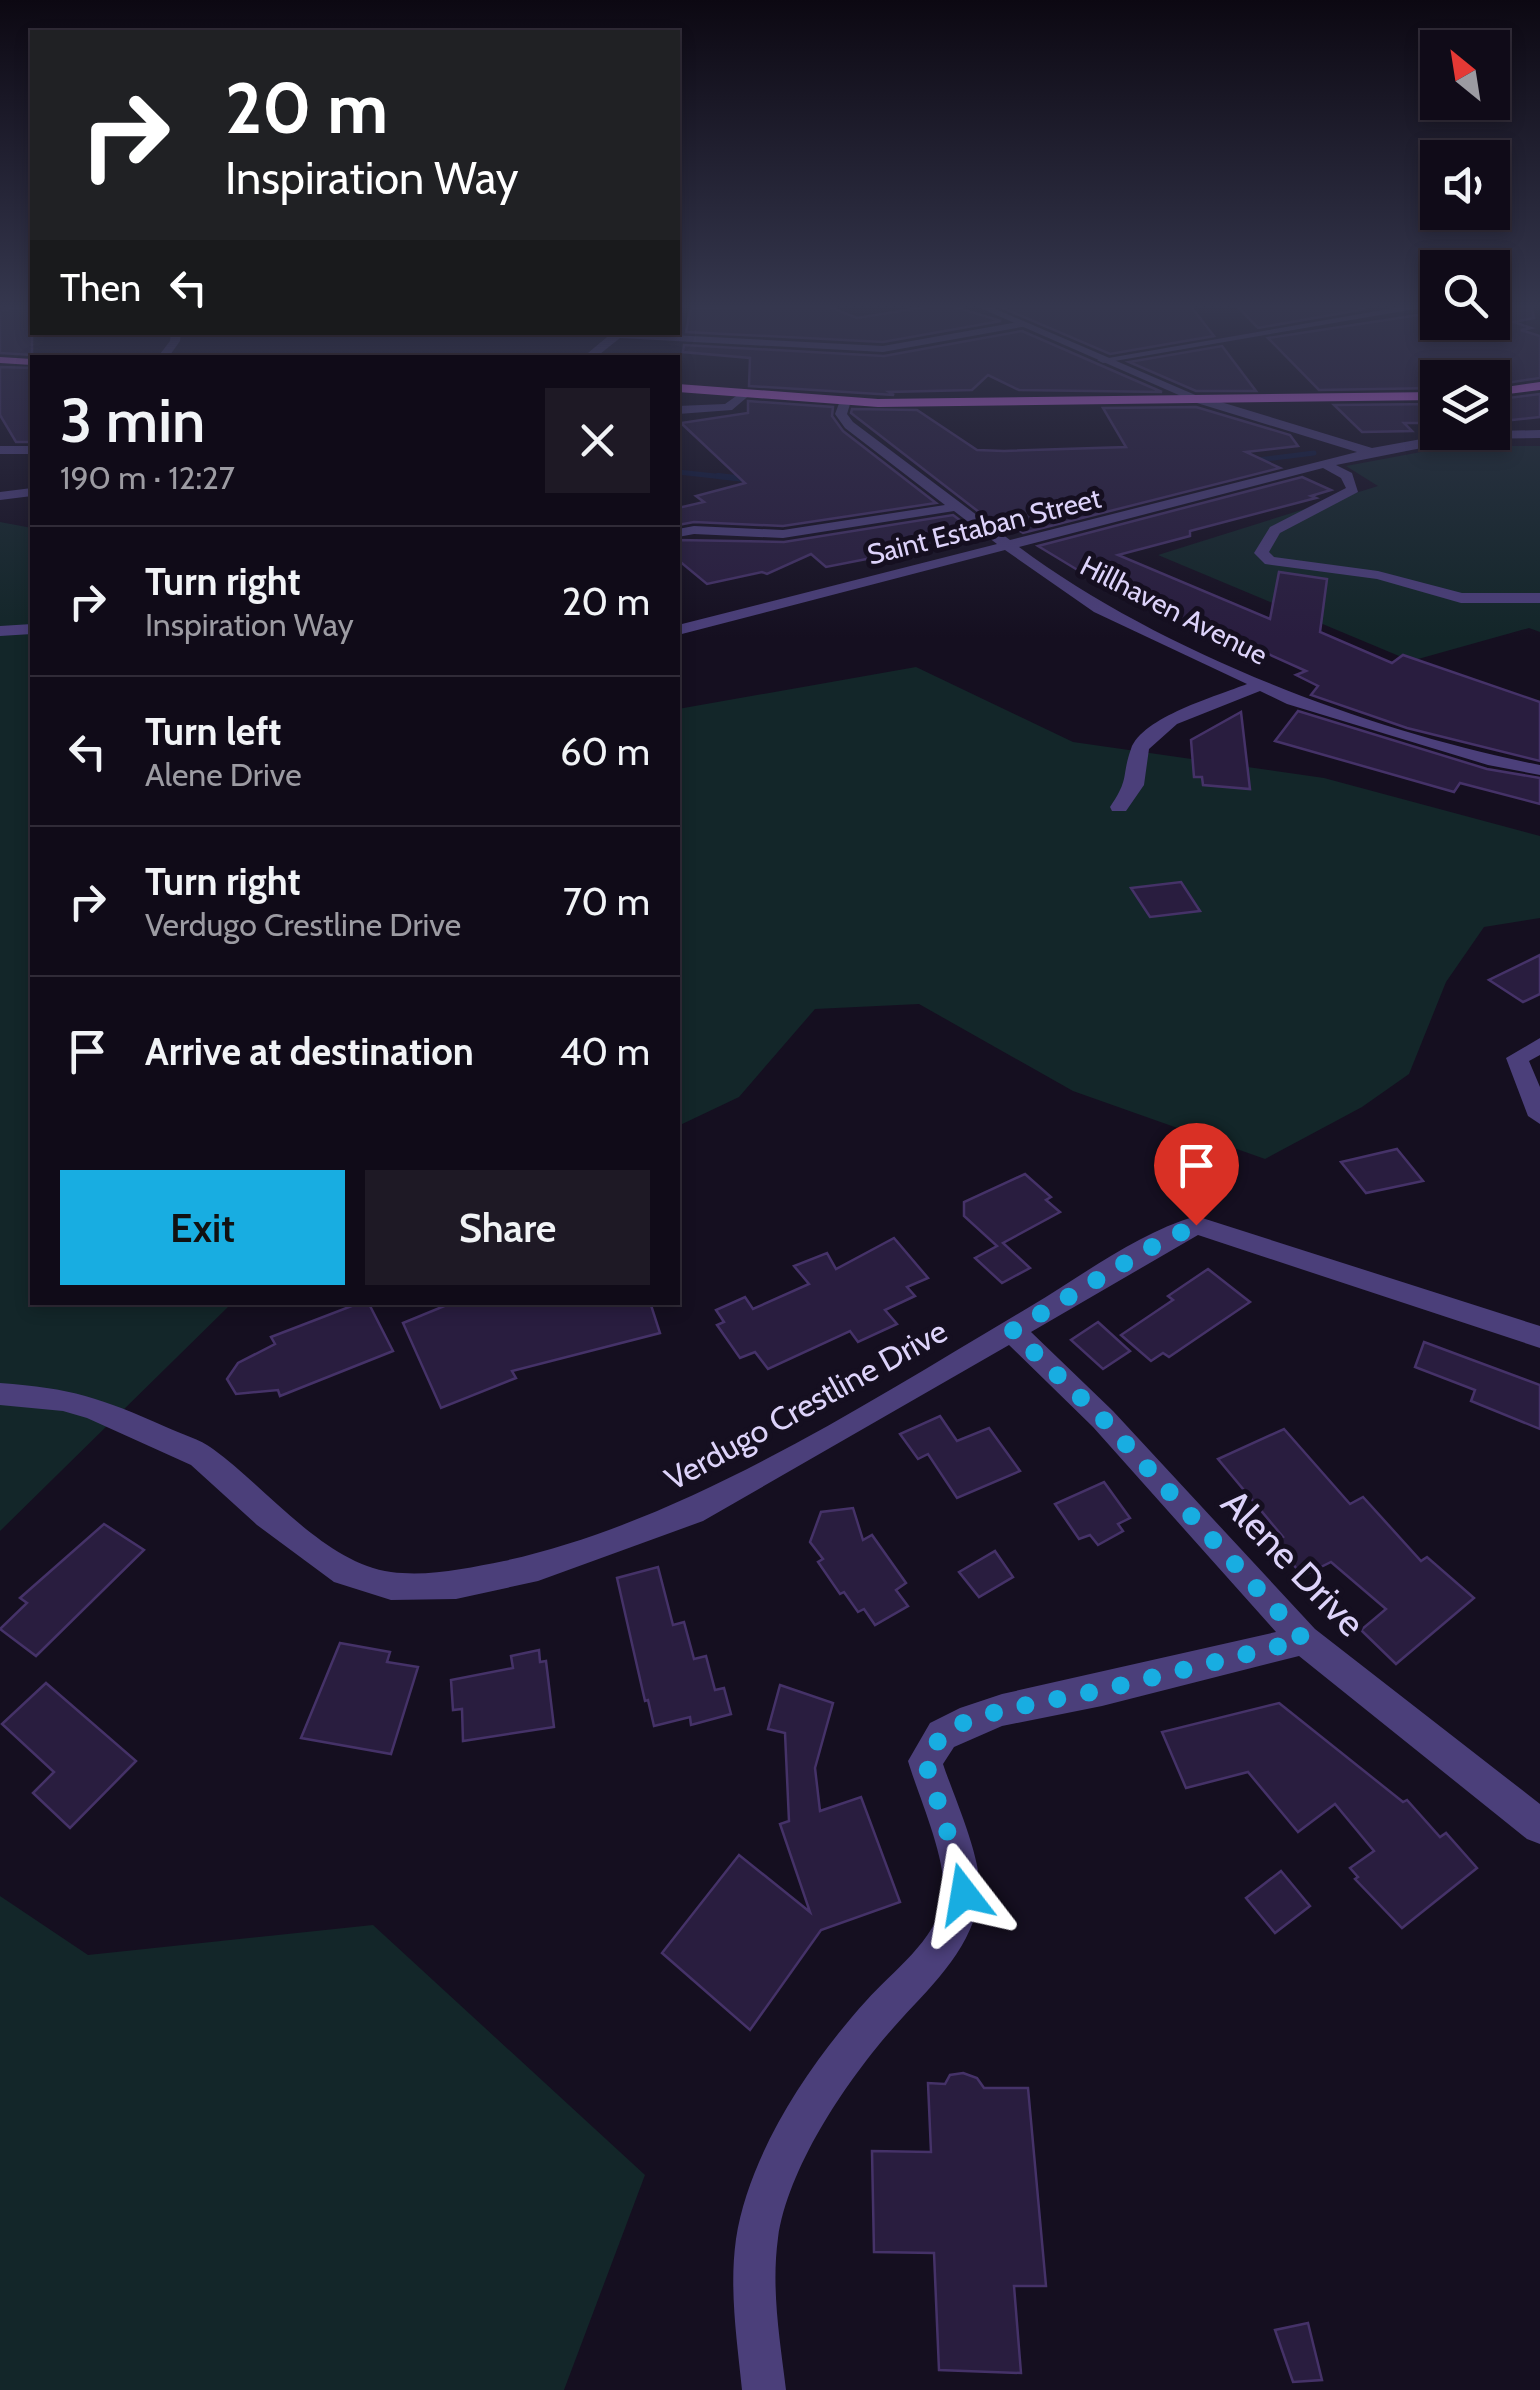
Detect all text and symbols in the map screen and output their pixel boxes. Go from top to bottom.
north arrow [1420,30,1510,120]
map controls [1420,30,1510,450]
text: 20 m [225,65,388,151]
icon: right [60,70,190,200]
button: sound [1420,140,1510,230]
text: Inspiration Way [225,151,518,205]
button: search [1420,250,1510,340]
icon: left [161,260,216,315]
text: Then [60,264,141,311]
button: layers [1420,360,1510,450]
text: 3 min [60,384,205,457]
button: close [545,388,650,493]
text: 190 m · 12:27 [60,458,235,497]
street label: Saint Estaban Street [864,481,1104,571]
street label: Hillhaven Avenue [1075,548,1273,672]
text: Turn right [145,558,301,605]
icon: right [60,574,115,629]
text: 20 m [562,578,650,625]
text: Inspiration Way [145,605,354,644]
text: Turn left [145,708,281,755]
icon: left [60,724,115,779]
text: 60 m [560,728,650,775]
text: Alene Drive [145,755,302,794]
text: Turn right [145,858,301,905]
icon: right [60,874,115,929]
text: 70 m [563,878,650,925]
text: Verdugo Crestline Drive [145,905,461,944]
icon: arrive [60,1024,115,1079]
text: Arrive at destination [145,1028,474,1075]
text: 40 m [560,1028,650,1075]
pin [1154,1123,1239,1226]
icon: arrive [1169,1138,1224,1193]
button: Exit [60,1170,345,1285]
button: Share [365,1170,650,1285]
street label: Verdugo Crestline Drive [658,1311,953,1498]
street label: Alene Drive [1212,1479,1375,1646]
position arrow [912,1842,1016,1946]

